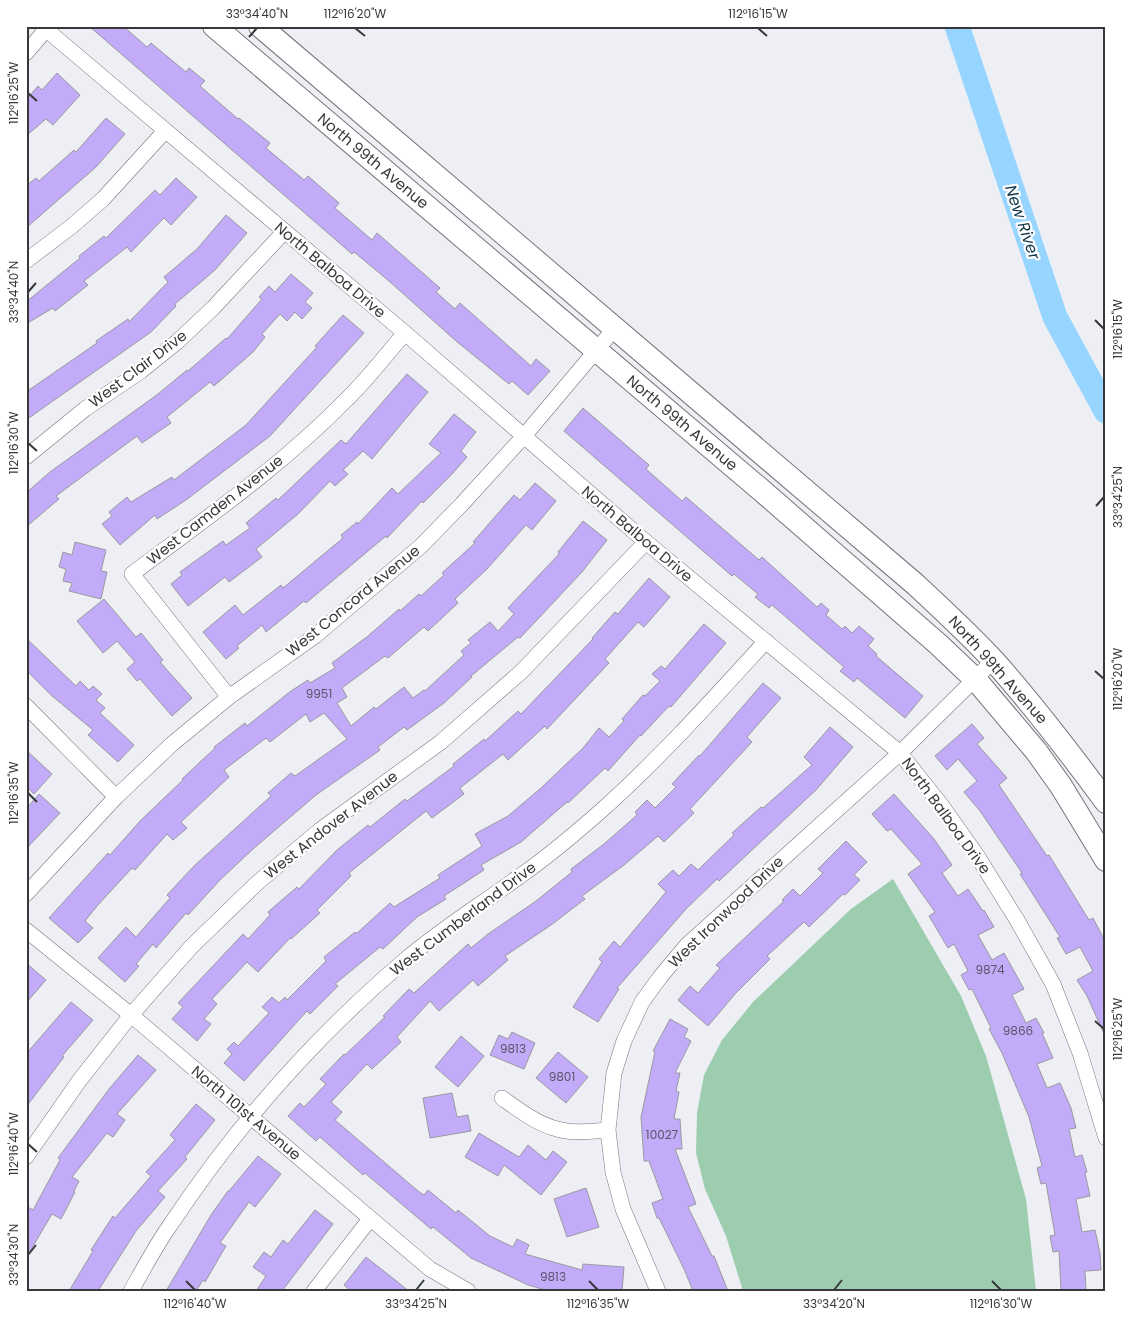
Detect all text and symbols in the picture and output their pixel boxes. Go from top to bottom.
text: 33°34'40"N [226,5,288,22]
text: 112°16'20"W [324,5,387,22]
text: 112°16'15"W [728,5,788,22]
text: 112°16'25"W [5,61,22,124]
street label: North 99th Avenue [313,108,433,213]
water label: New River [999,182,1046,264]
street label: North Balboa Drive [270,217,390,322]
text: 33°34'40"N [5,261,22,323]
text: 112°16'15"W [1109,299,1126,359]
street label: West Clair Drive [84,325,191,412]
street label: North 99th Avenue [622,370,742,475]
text: 112°16'30"W [5,411,22,474]
street label: West Camden Avenue [142,450,287,570]
text: 33°34'25"N [1109,466,1126,528]
street label: North Balboa Drive [577,481,697,586]
street label: West Concord Avenue [281,540,424,661]
street label: North 99th Avenue [944,611,1053,728]
text: 112°16'20"W [1109,647,1126,710]
house number: 9951 [306,685,332,702]
street label: North Balboa Drive [897,753,996,878]
text: 112°16'35"W [5,761,22,824]
street label: West Andover Avenue [259,766,402,883]
street label: West Ironwood Drive [663,851,788,972]
street label: West Cumberland Drive [385,857,540,981]
house number: 9874 [975,961,1005,978]
text: 112°16'25"W [1109,997,1126,1060]
house number: 9866 [1003,1022,1033,1039]
house number: 9813 [500,1040,526,1057]
street label: North 101st Avenue [187,1060,306,1165]
house number: 9801 [549,1068,575,1085]
text: 112°16'40"W [5,1112,22,1176]
house number: 10027 [646,1126,679,1143]
text: 33°34'30"N [5,1224,22,1286]
house number: 9813 [540,1268,566,1285]
text: 112°16'40"W [163,1295,227,1312]
text: 33°34'25"N [385,1295,447,1312]
text: 112°16'35"W [567,1295,630,1312]
text: 33°34'20"N [803,1295,865,1312]
text: 112°16'30"W [970,1295,1033,1312]

